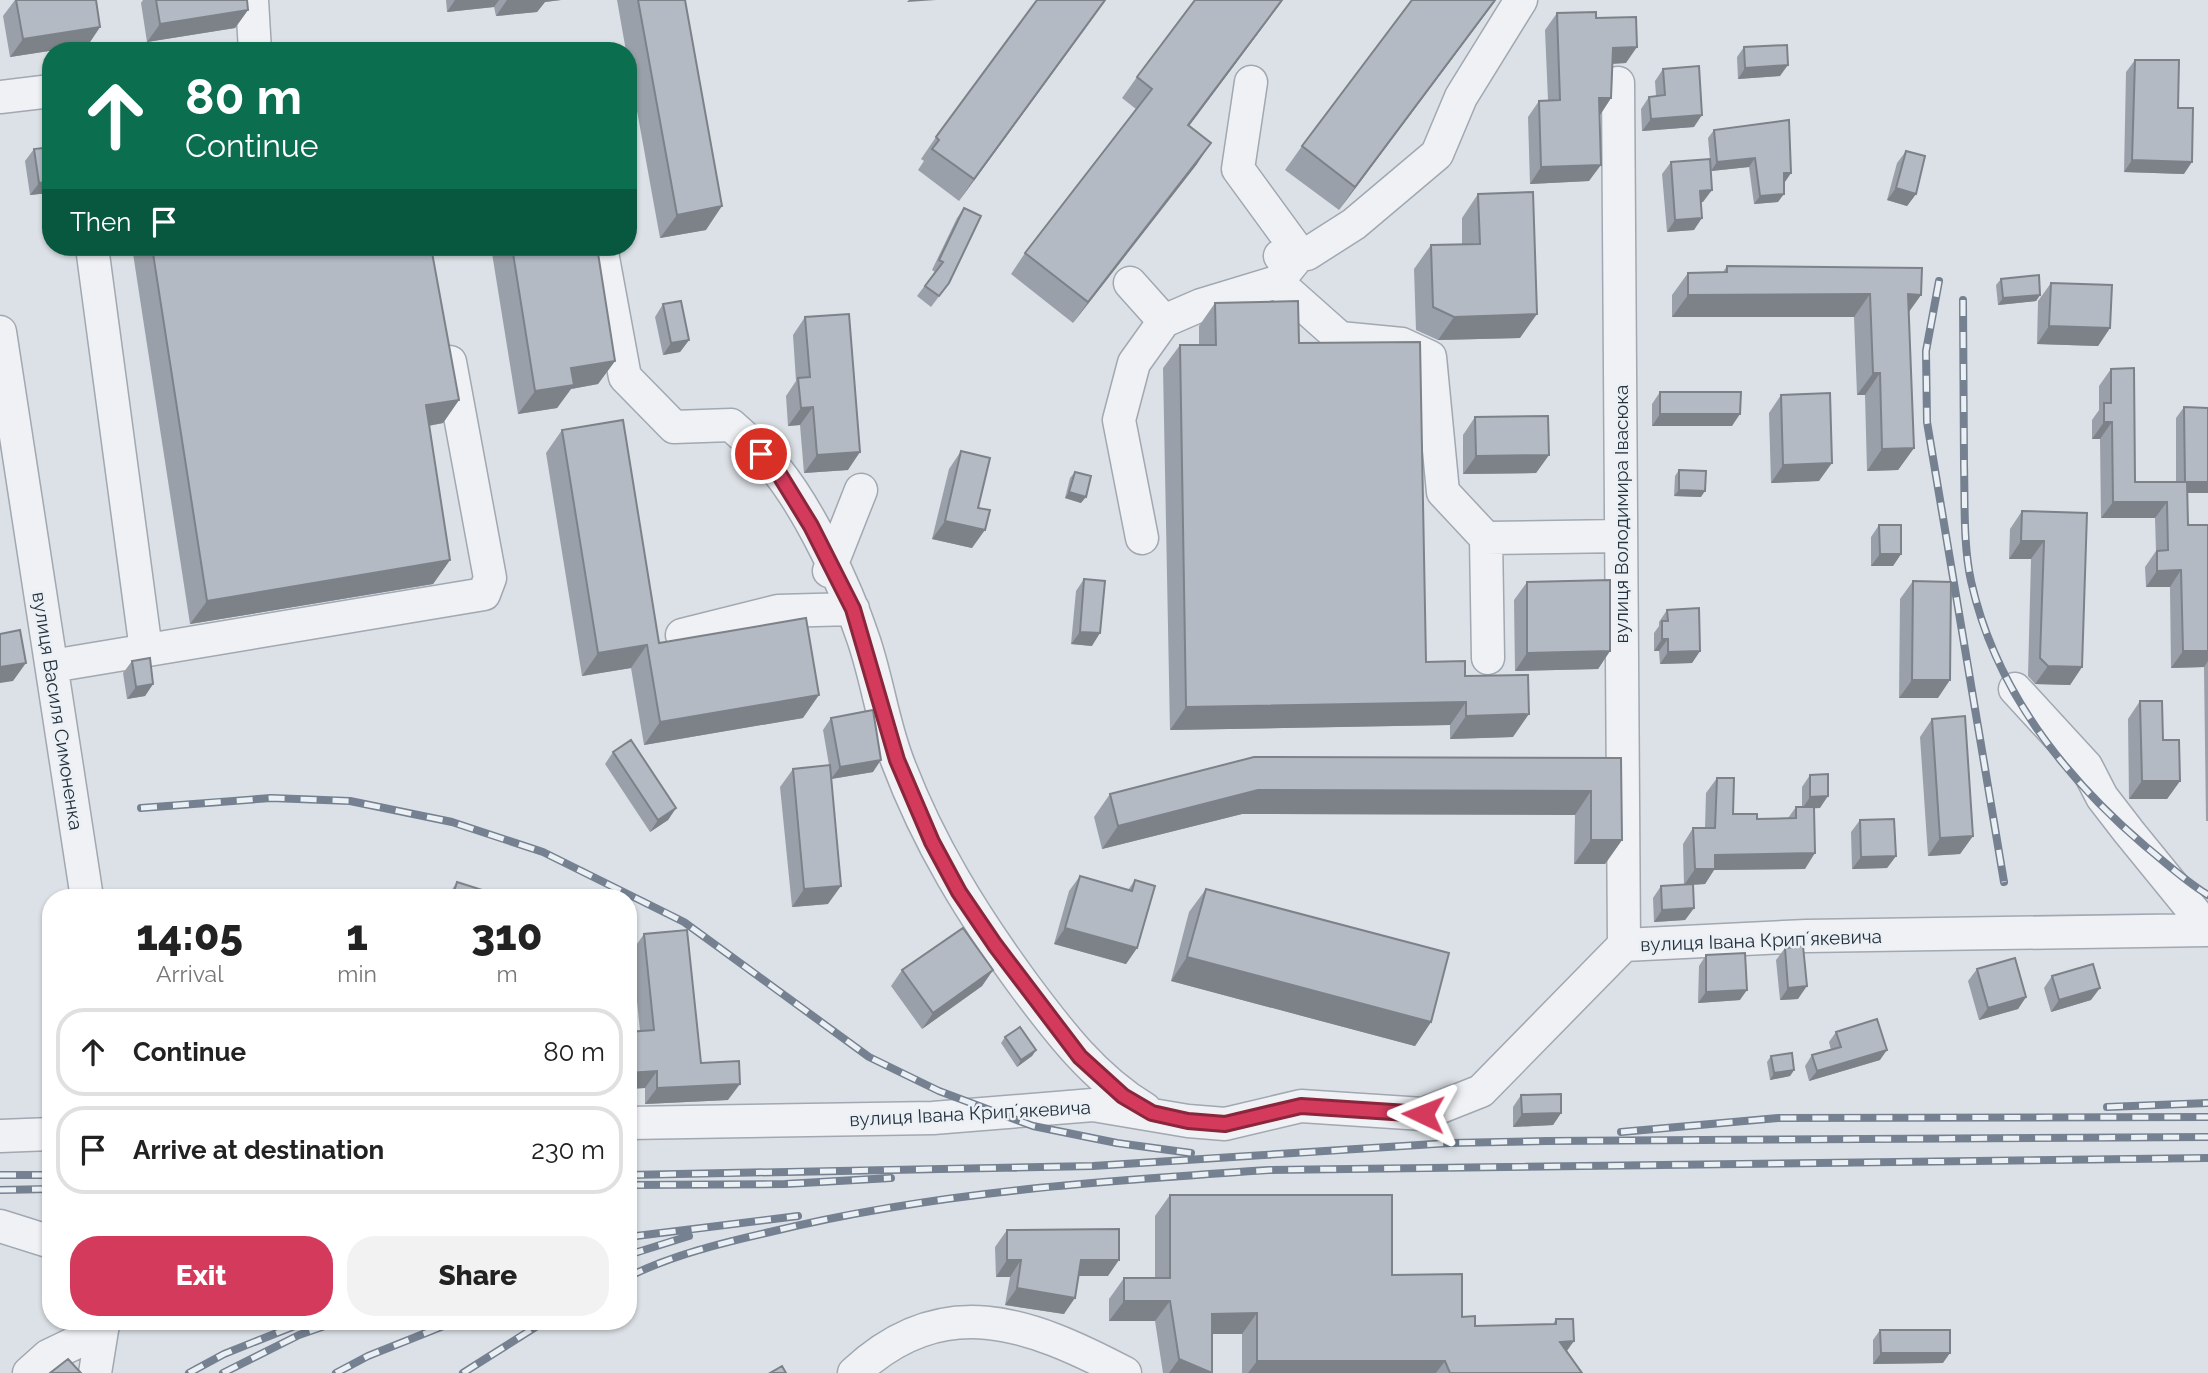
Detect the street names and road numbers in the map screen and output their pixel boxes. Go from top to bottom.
street label: вулиця Володимира Івасюка [1610,385,1632,643]
street label: вулиця Василя Симоненка [28,590,88,832]
street label: вулиця Івана Крипʼякевича [1640,925,1882,955]
street label: вулиця Івана Крипʼякевича [849,1096,1091,1130]

